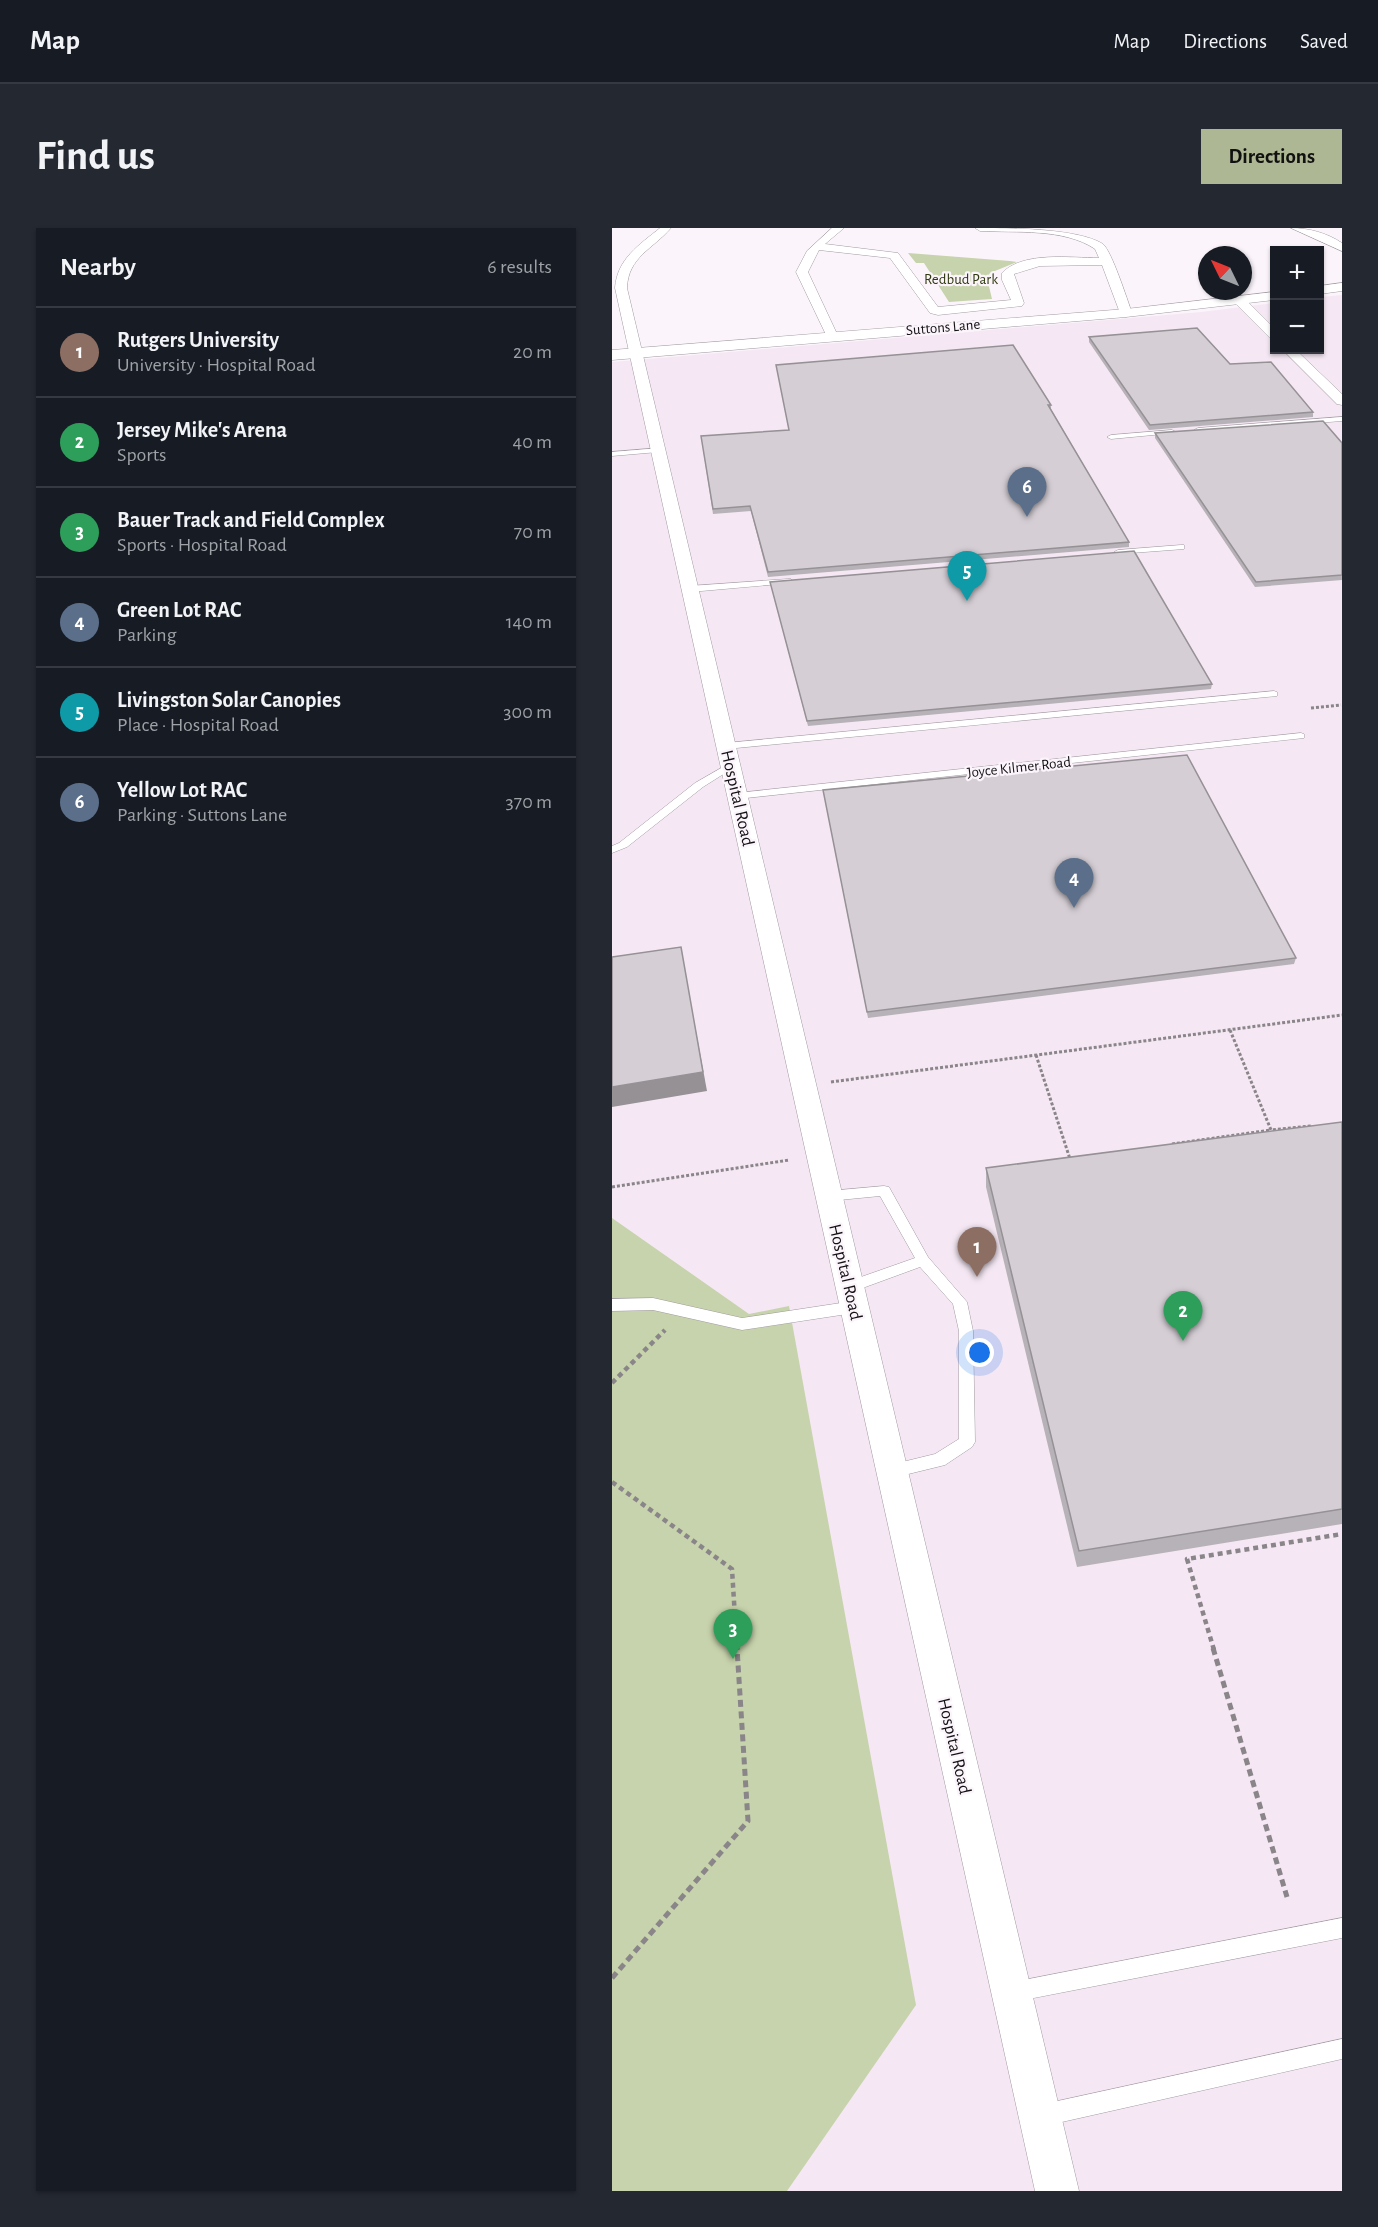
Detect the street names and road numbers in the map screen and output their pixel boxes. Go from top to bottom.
street label: Suttons Lane [905,317,981,338]
street label: Hospital Road [717,748,757,848]
street label: Joyce Kilmer Road [966,755,1072,780]
street label: Hospital Road [825,1222,865,1322]
street label: Hospital Road [934,1696,974,1796]

